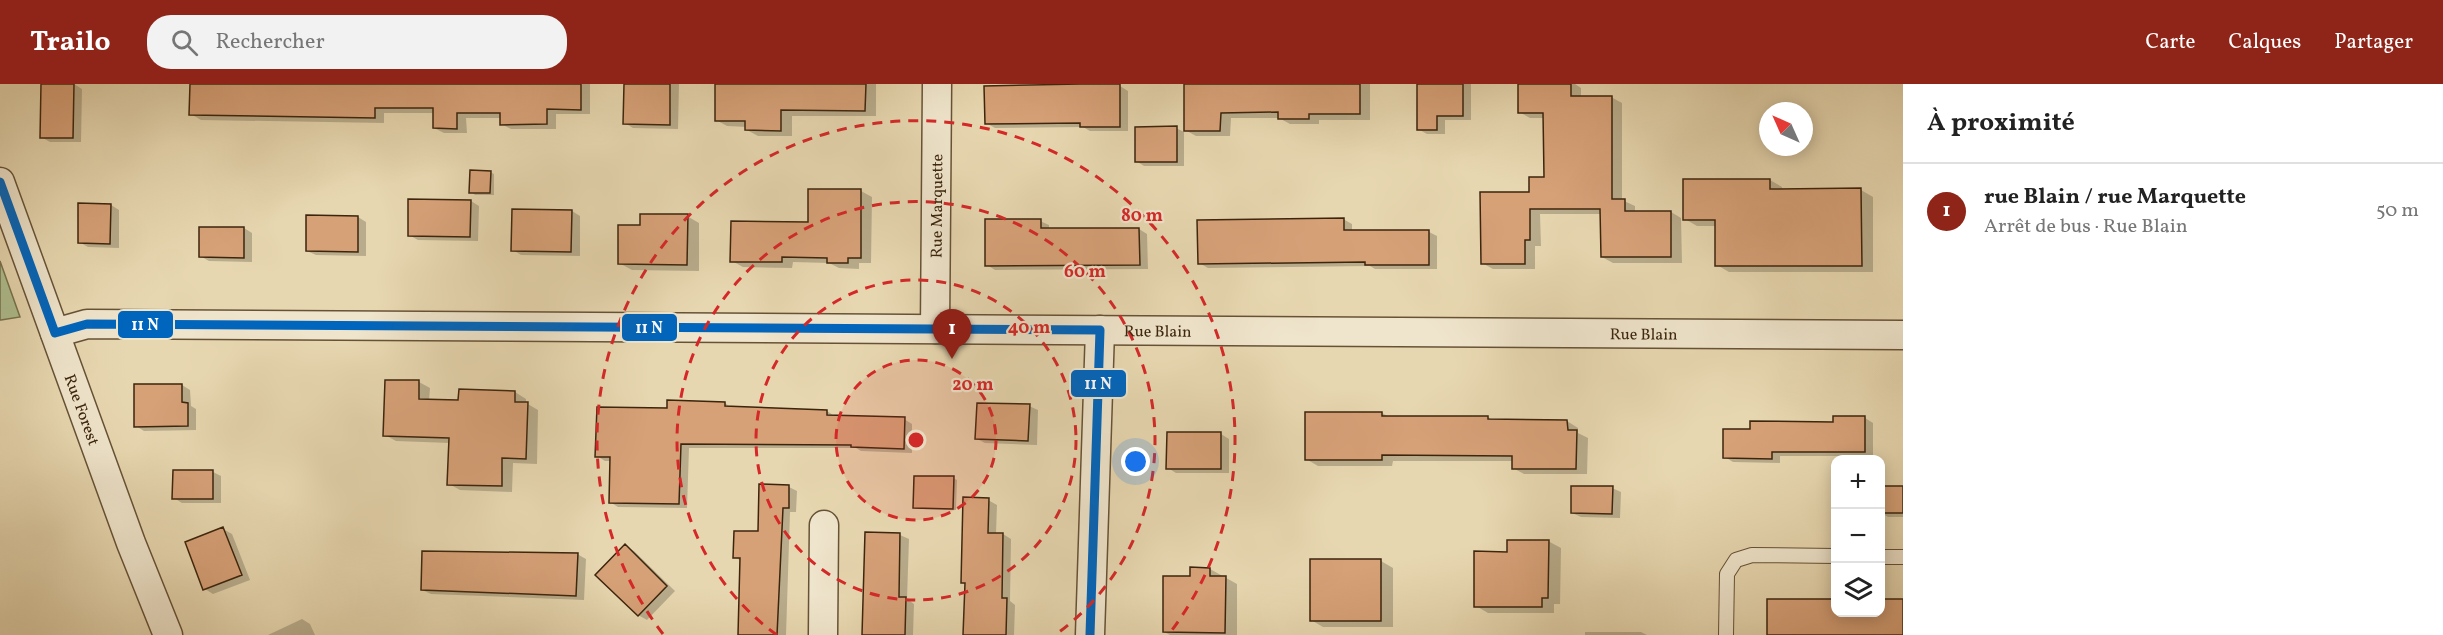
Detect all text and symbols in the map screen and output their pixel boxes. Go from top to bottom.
search box [147,15,567,69]
text: Trailo [30,23,111,62]
icon: search [168,26,201,59]
text: Rechercher [216,27,325,58]
text: Carte [2145,28,2196,57]
text: Calques [2229,28,2301,57]
text: Partager [2334,28,2413,57]
north arrow [1759,102,1813,156]
text: À proximité [1927,105,2075,141]
street label: Rue Marquette [927,154,949,258]
text: rue Blain / rue Marquette [1984,182,2246,213]
text: 1 [1942,197,1951,225]
text: 50 m [2376,197,2419,225]
text: 80 m [1121,204,1163,229]
text: Arrêt de bus · Rue Blain [1984,213,2188,241]
text: 60 m [1064,260,1106,285]
line badge: 11 N [117,310,174,339]
pin: 1 [932,310,972,359]
line badge: 11 N [621,313,678,342]
text: 11 N [131,315,159,337]
text: 40 m [1008,316,1050,341]
text: 11 N [635,318,663,340]
street label: Rue Blain [1124,321,1192,344]
street label: Rue Blain [1610,324,1678,347]
line badge: 11 N [1070,369,1127,398]
street label: Rue Forest [58,372,104,449]
text: 20 m [952,373,994,398]
text: 11 N [1084,374,1112,396]
centre of rings [906,430,926,450]
your location [1121,447,1150,476]
map controls [1831,455,1885,617]
button: + [1831,455,1885,509]
button: − [1831,509,1885,563]
button: layers [1831,563,1885,617]

